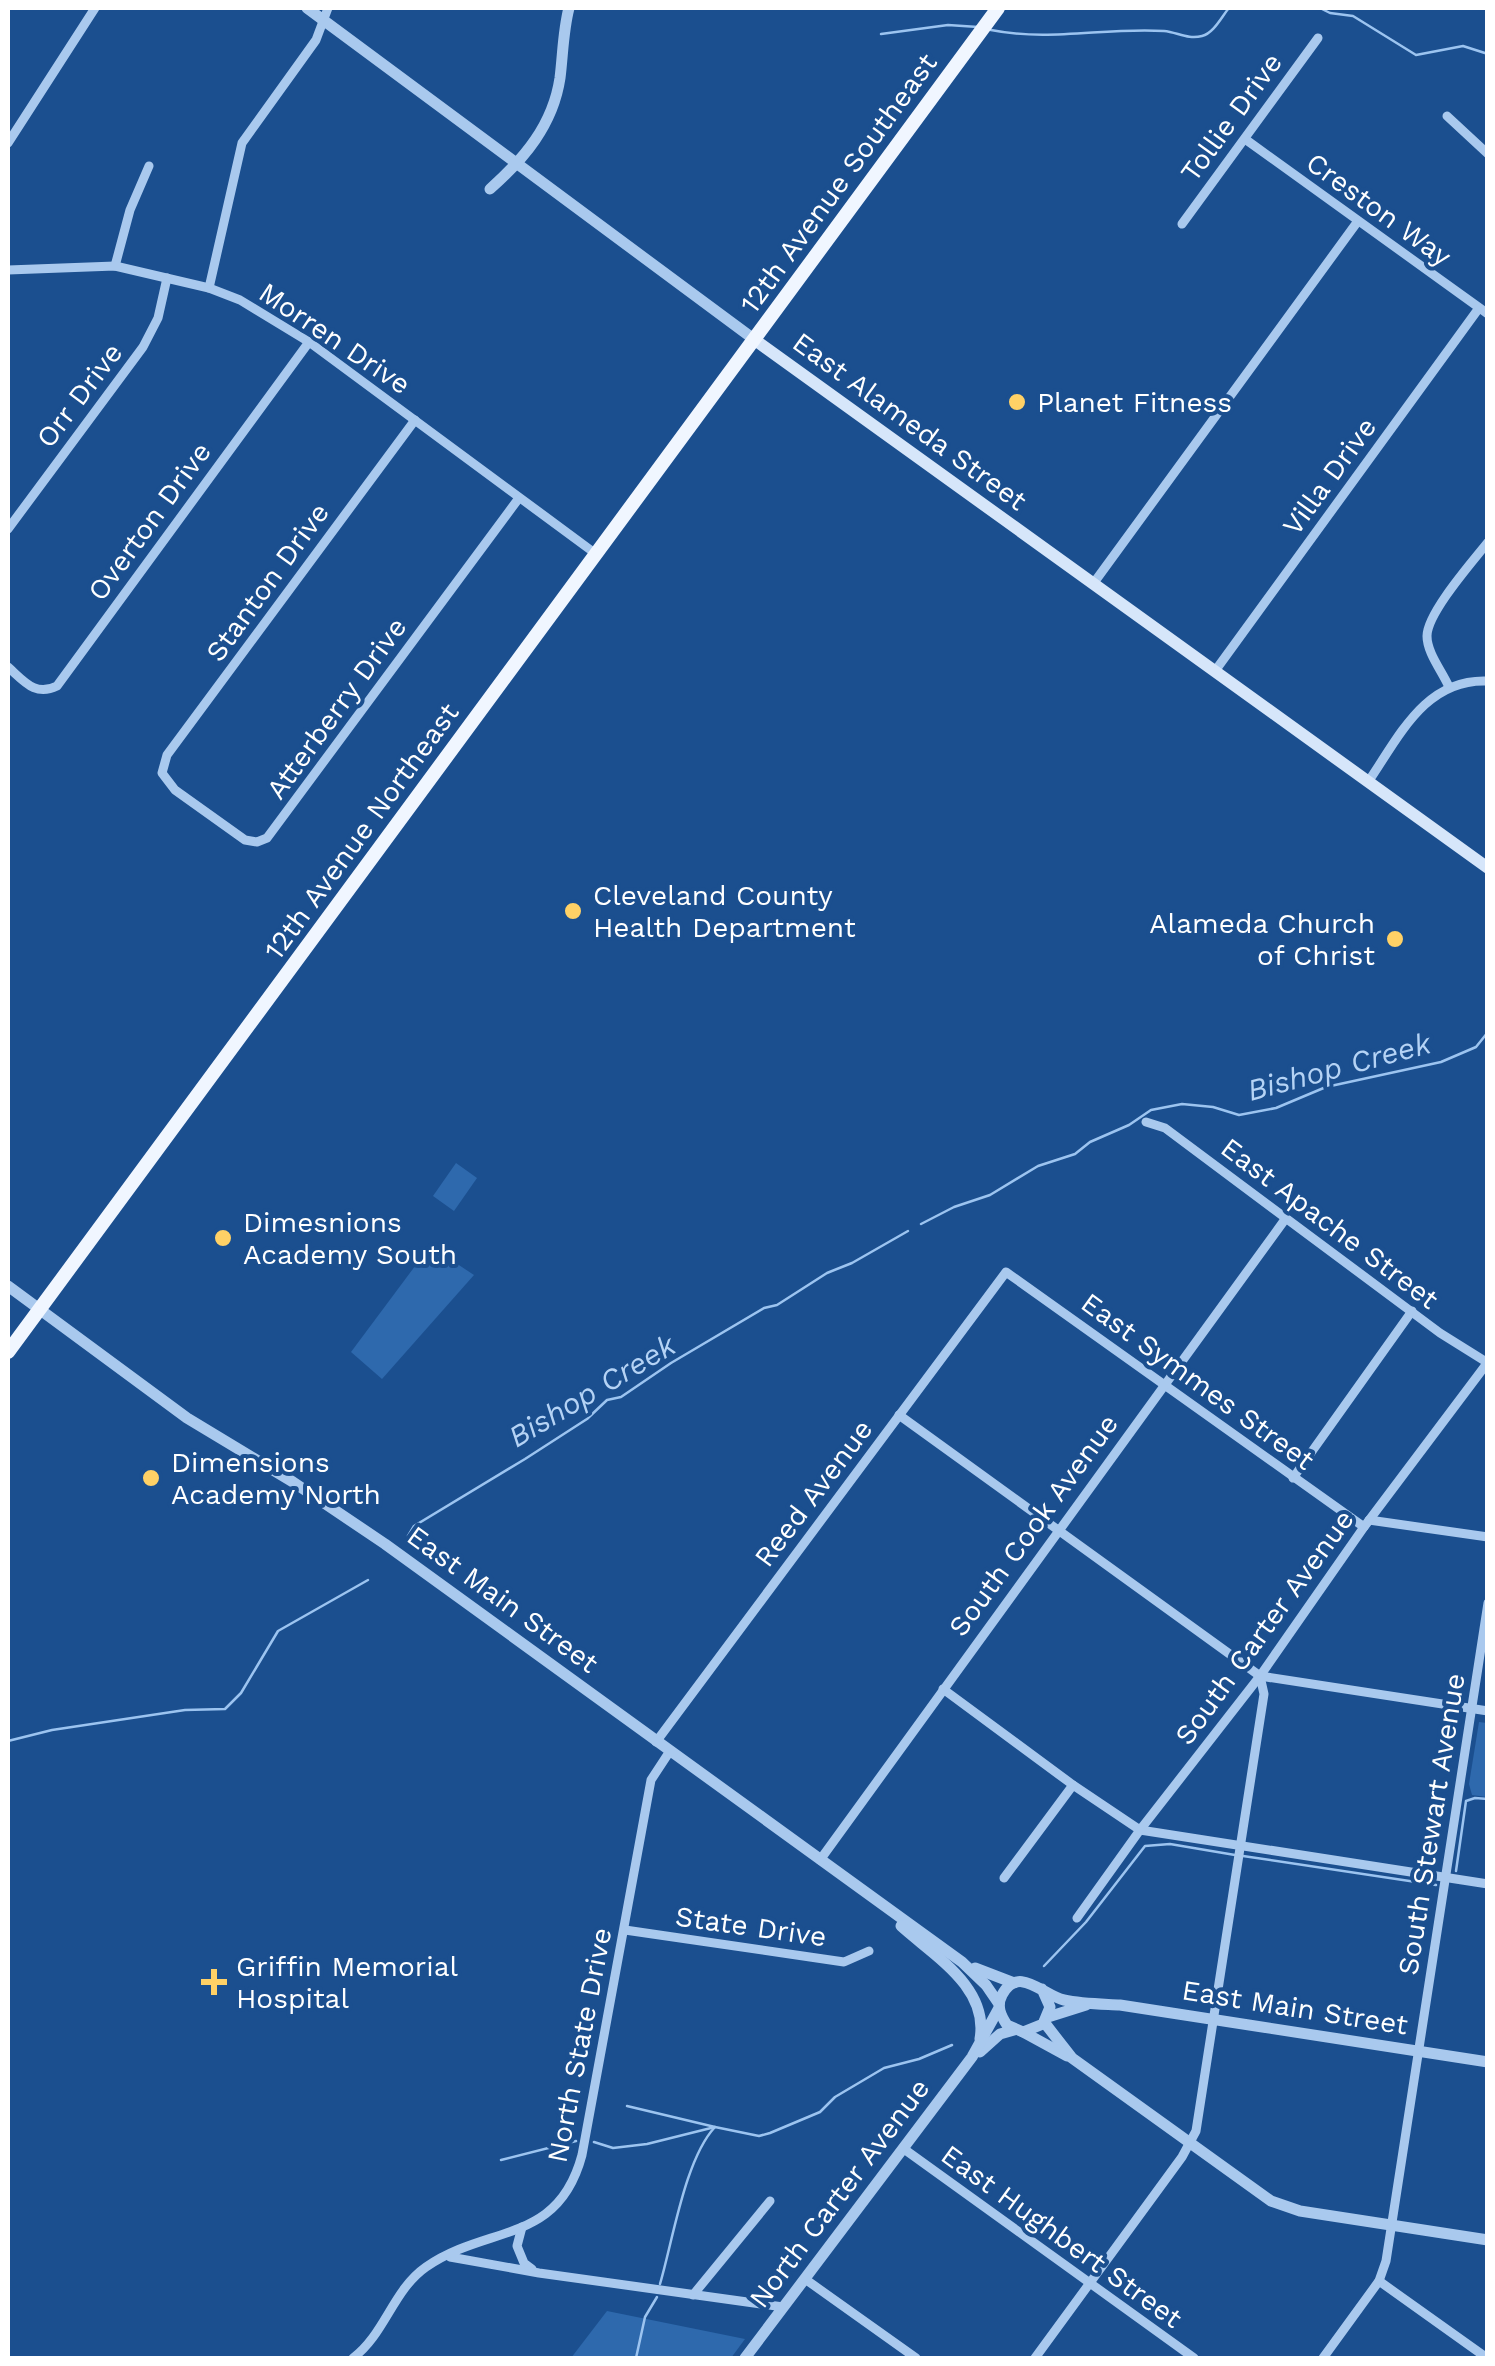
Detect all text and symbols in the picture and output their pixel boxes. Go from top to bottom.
street label: 12th Avenue Southeast [733,47,944,320]
street label: Tollie Drive [1174,47,1289,188]
street label: Creston Way [1300,146,1458,273]
street label: Morren Drive [253,276,417,401]
street label: East Alameda Street [786,325,1033,517]
street label: Orr Drive [29,337,129,454]
place label: Planet Fitness [1037,386,1232,419]
marker: Planet Fitness [1006,391,1028,413]
street label: Villa Drive [1276,411,1383,541]
street label: Overton Drive [81,436,218,607]
street label: Stanton Drive [199,497,336,668]
street label: Atterberry Drive [260,611,413,805]
street label: 12th Avenue Northeast [257,697,466,966]
place label: Cleveland County Health Department [593,879,856,944]
marker: Cleveland County Health Department [562,900,584,922]
place label: Alameda Church of Christ [1149,907,1375,972]
marker: Alameda Church of Christ [1384,928,1406,950]
water label: Bishop Creek [1243,1025,1436,1108]
street label: East Apache Street [1215,1131,1445,1316]
place label: Dimesnions Academy South [243,1206,457,1271]
marker: Dimesnions Academy South [212,1227,234,1249]
street label: East Symmes Street [1075,1286,1321,1477]
water label: Bishop Creek [502,1326,683,1454]
street label: South Cook Avenue [942,1408,1125,1643]
street label: Reed Avenue [747,1413,879,1573]
place label: Dimensions Academy North [171,1446,381,1511]
marker: Dimensions Academy North [140,1467,162,1489]
street label: South Carter Avenue [1168,1503,1361,1751]
street label: East Main Street [401,1519,605,1680]
street label: South Stewart Avenue [1391,1671,1472,1977]
street label: State Drive [673,1900,829,1953]
street label: North State Drive [541,1925,618,2165]
place label: Griffin Memorial Hospital [236,1950,459,2015]
marker: Griffin Memorial Hospital [201,1969,227,1995]
street label: East Main Street [1180,1973,1410,2042]
street label: North Carter Avenue [743,2072,936,2314]
street label: East Hughbert Street [935,2138,1189,2335]

